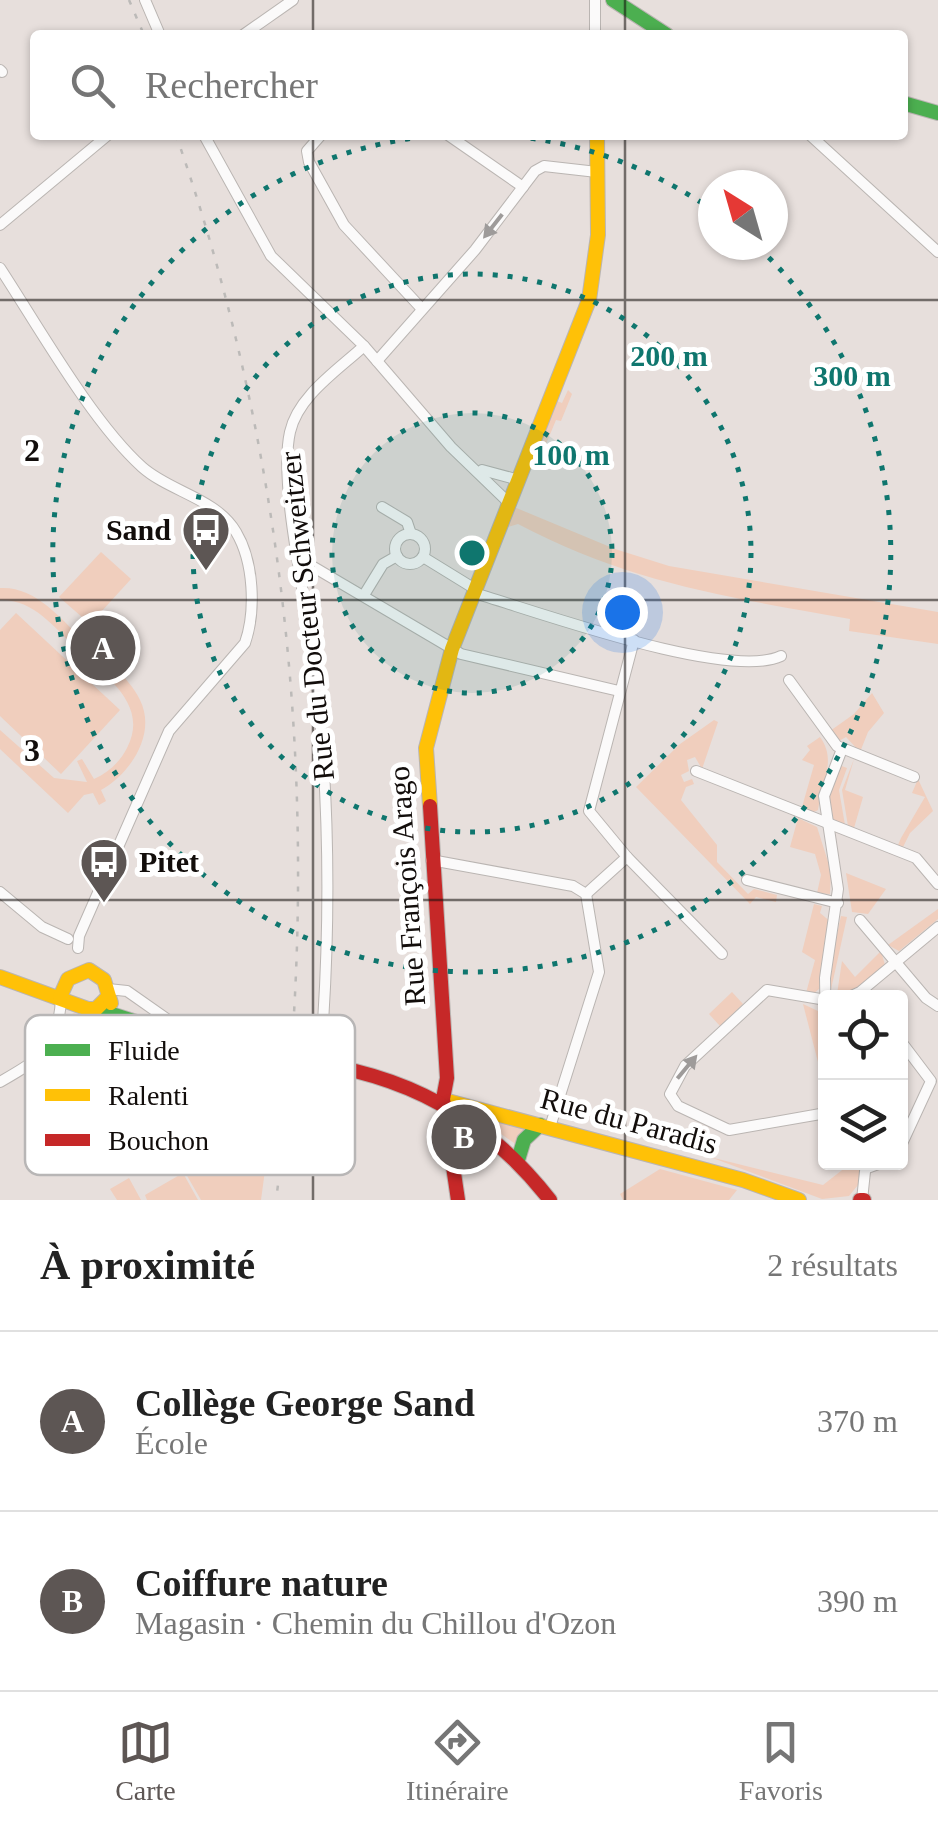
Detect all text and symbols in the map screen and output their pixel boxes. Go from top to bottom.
search box [30,30,908,140]
icon: search [65,58,120,113]
text: Rechercher [145,64,318,106]
north arrow [698,170,788,260]
one-way arrow [484,213,504,239]
text: 200 m [630,339,708,372]
text: 300 m [813,359,891,392]
text: 2 [24,432,40,468]
text: 100 m [532,438,610,471]
street label: Rue du Docteur Schweitzer [273,450,340,782]
bus stop icon: Sand [180,504,232,572]
place label: Sand [106,513,171,546]
centre of rings [454,535,490,571]
your location [597,587,648,638]
pin: A [70,610,136,686]
text: 3 [24,732,40,768]
street label: Rue François Arago [382,765,431,1007]
bus stop icon: Pitet [78,836,130,904]
place label: Pitet [139,845,199,878]
map controls [818,990,908,1170]
button: locate [818,990,908,1080]
legend [25,1015,355,1175]
text: Fluide [108,1035,180,1066]
one-way arrow [675,1054,697,1079]
text: Ralenti [108,1080,189,1111]
button: layers [818,1080,908,1170]
street label: Rue du Paradis [537,1081,721,1160]
pin: B [432,1100,496,1174]
text: Bouchon [108,1125,209,1156]
text: À proximité [40,1242,255,1288]
text: 2 résultats [767,1247,898,1283]
text: Collège George Sand [135,1382,475,1424]
text: A [61,1403,84,1439]
text: 370 m [817,1403,898,1439]
text: École [135,1425,208,1461]
text: Coiffure nature [135,1562,388,1604]
text: B [62,1583,83,1619]
text: 390 m [817,1583,898,1619]
text: Magasin · Chemin du Chillou d'Ozon [135,1605,616,1641]
tab: Carte [115,1715,176,1807]
tab: Itinéraire [406,1715,509,1807]
tab: Favoris [739,1715,823,1807]

